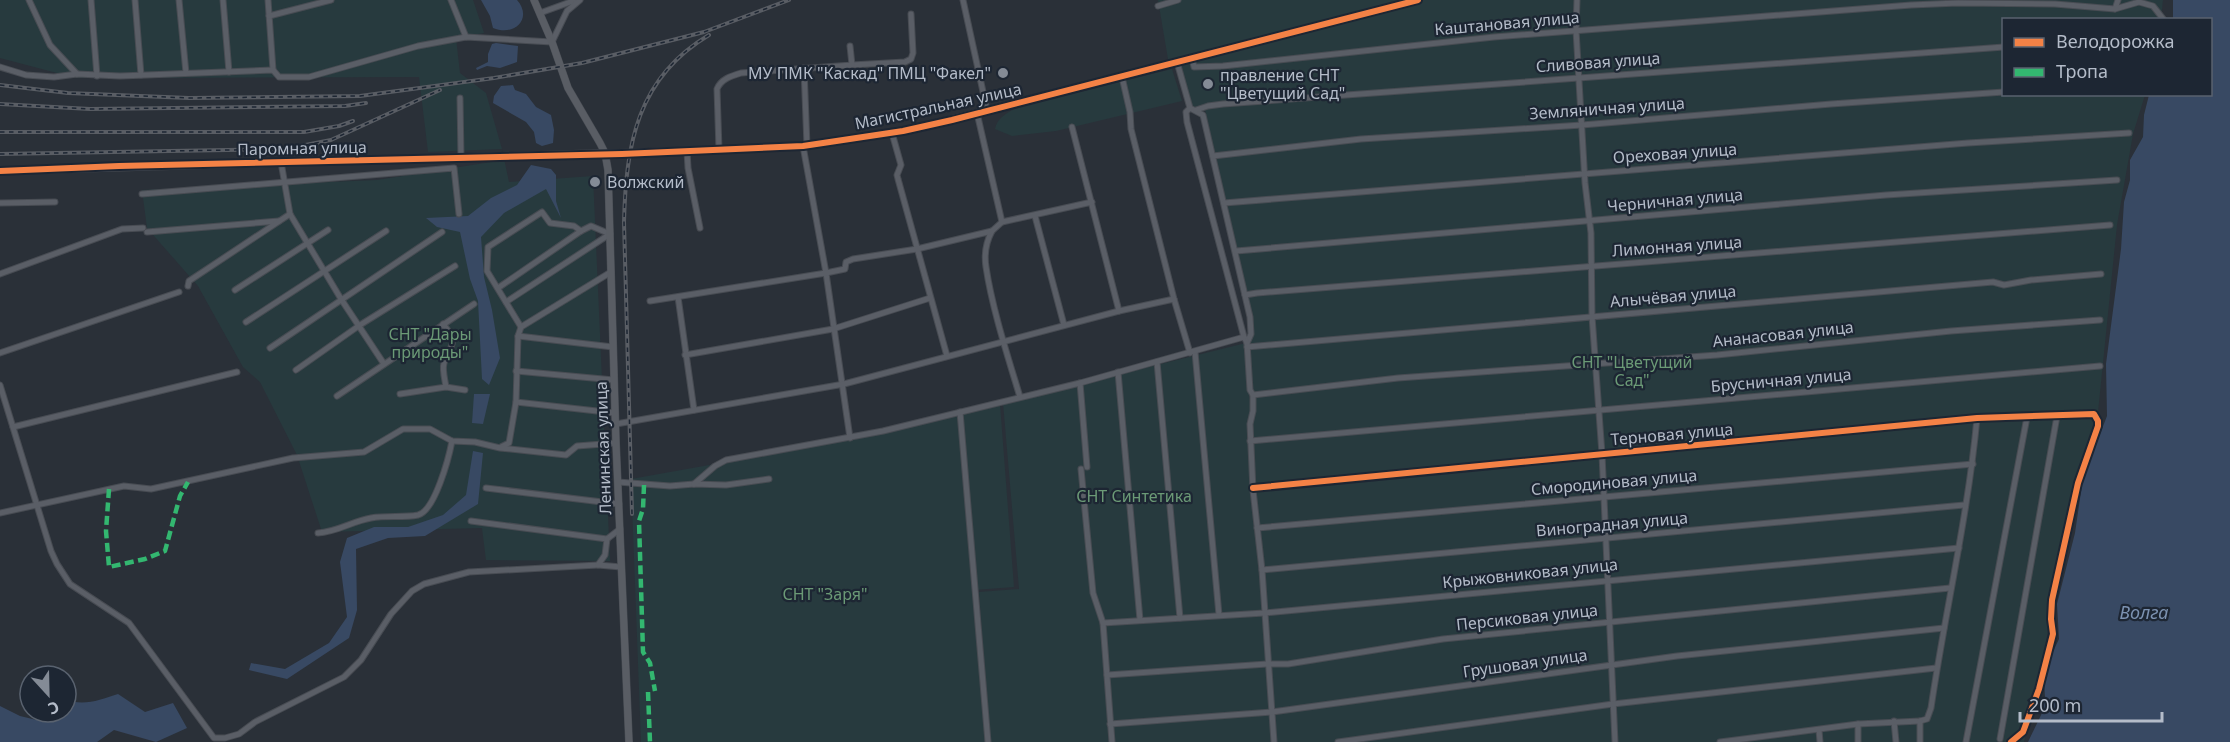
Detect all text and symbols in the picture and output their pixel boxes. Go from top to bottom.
street label: Каштановая улица [1434,6,1580,40]
legend [2002,18,2212,96]
text: Велодорожка [2056,29,2174,53]
street label: Сливовая улица [1535,47,1661,77]
text: Тропа [2056,59,2108,83]
place label: МУ ПМК "Каскад" ПМЦ "Факел" [748,62,991,84]
place label: правление СНТ "Цветущий Сад" [1220,64,1345,104]
marker: МУ ПМК "Каскад" ПМЦ "Факел" [996,66,1010,80]
marker: правление СНТ "Цветущий Сад" [1201,77,1215,91]
street label: Магистральная улица [853,78,1023,134]
street label: Земляничная улица [1529,92,1685,124]
street label: Паромная улица [237,136,367,160]
street label: Ореховая улица [1612,138,1738,168]
place label: Волжский [607,171,684,193]
marker: Волжский [588,175,602,189]
street label: Черничная улица [1606,183,1744,217]
street label: Лимонная улица [1611,230,1743,262]
street label: Алычёвая улица [1609,280,1737,312]
street label: Ананасовая улица [1711,316,1855,352]
park label: СНТ "Дары природы" [388,323,472,363]
park label: СНТ "Цветущий Сад" [1571,351,1693,391]
street label: Брусничная улица [1710,363,1852,397]
street label: Ленинская улица [590,381,616,515]
street label: Терновая улица [1610,418,1734,450]
street label: Смородиновая улица [1530,464,1698,500]
park label: СНТ Синтетика [1076,485,1192,507]
street label: Виноградная улица [1535,506,1689,542]
street label: Крыжовниковая улица [1441,553,1619,593]
park label: СНТ "Заря" [782,583,868,605]
street label: Персиковая улица [1455,599,1599,635]
water label: Волга [2119,600,2169,624]
street label: Грушовая улица [1461,643,1589,683]
north arrow [18,664,78,724]
scale bar [2020,685,2162,723]
text: 200 m [2029,693,2081,717]
text: С [45,696,63,720]

